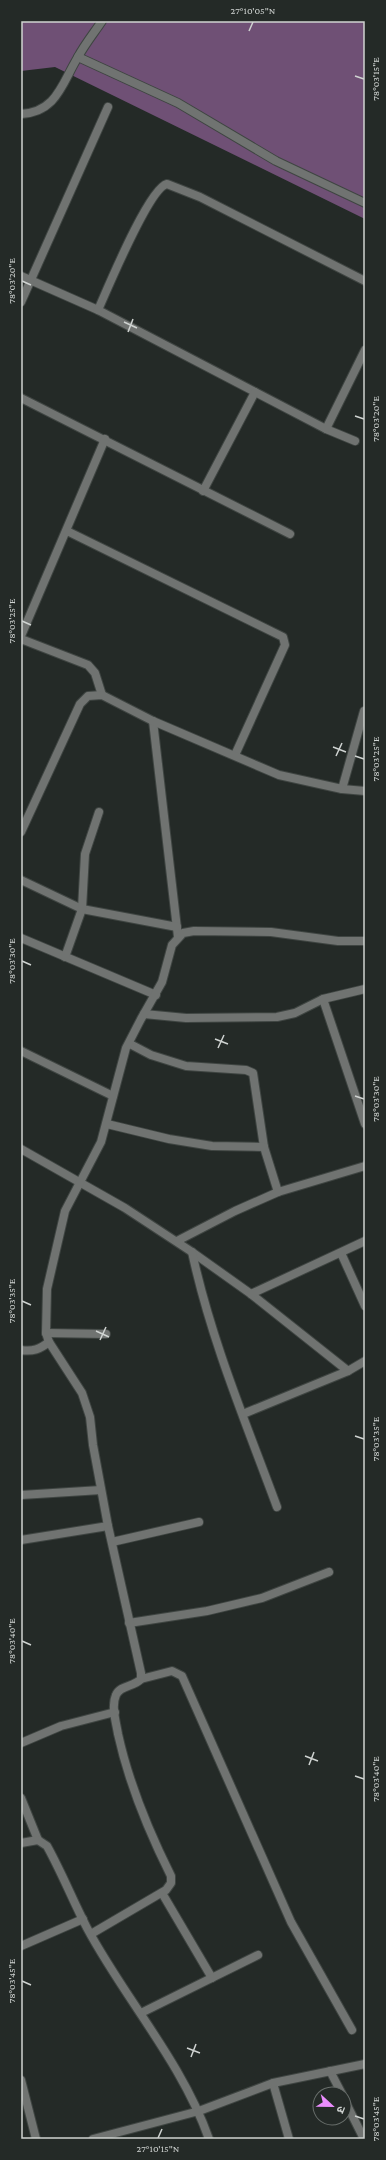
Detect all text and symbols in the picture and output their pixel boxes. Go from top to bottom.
text: 27°10'05"N [231,5,276,16]
text: 78°03'15"E [370,57,381,101]
text: 78°03'20"E [6,258,17,304]
text: 78°03'20"E [370,396,381,442]
text: 78°03'25"E [6,598,17,643]
text: 78°03'25"E [370,736,381,781]
text: 78°03'30"E [6,938,17,984]
text: 78°03'30"E [370,1076,381,1122]
text: 78°03'35"E [6,1278,17,1323]
text: 78°03'35"E [370,1416,381,1461]
text: 78°03'40"E [6,1618,17,1664]
text: 78°03'40"E [370,1756,381,1802]
text: 78°03'45"E [6,1958,17,2003]
north arrow [312,2086,352,2126]
text: 78°03'45"E [370,2096,381,2141]
text: उ [334,2105,348,2115]
text: 27°10'15"N [137,2143,180,2154]

